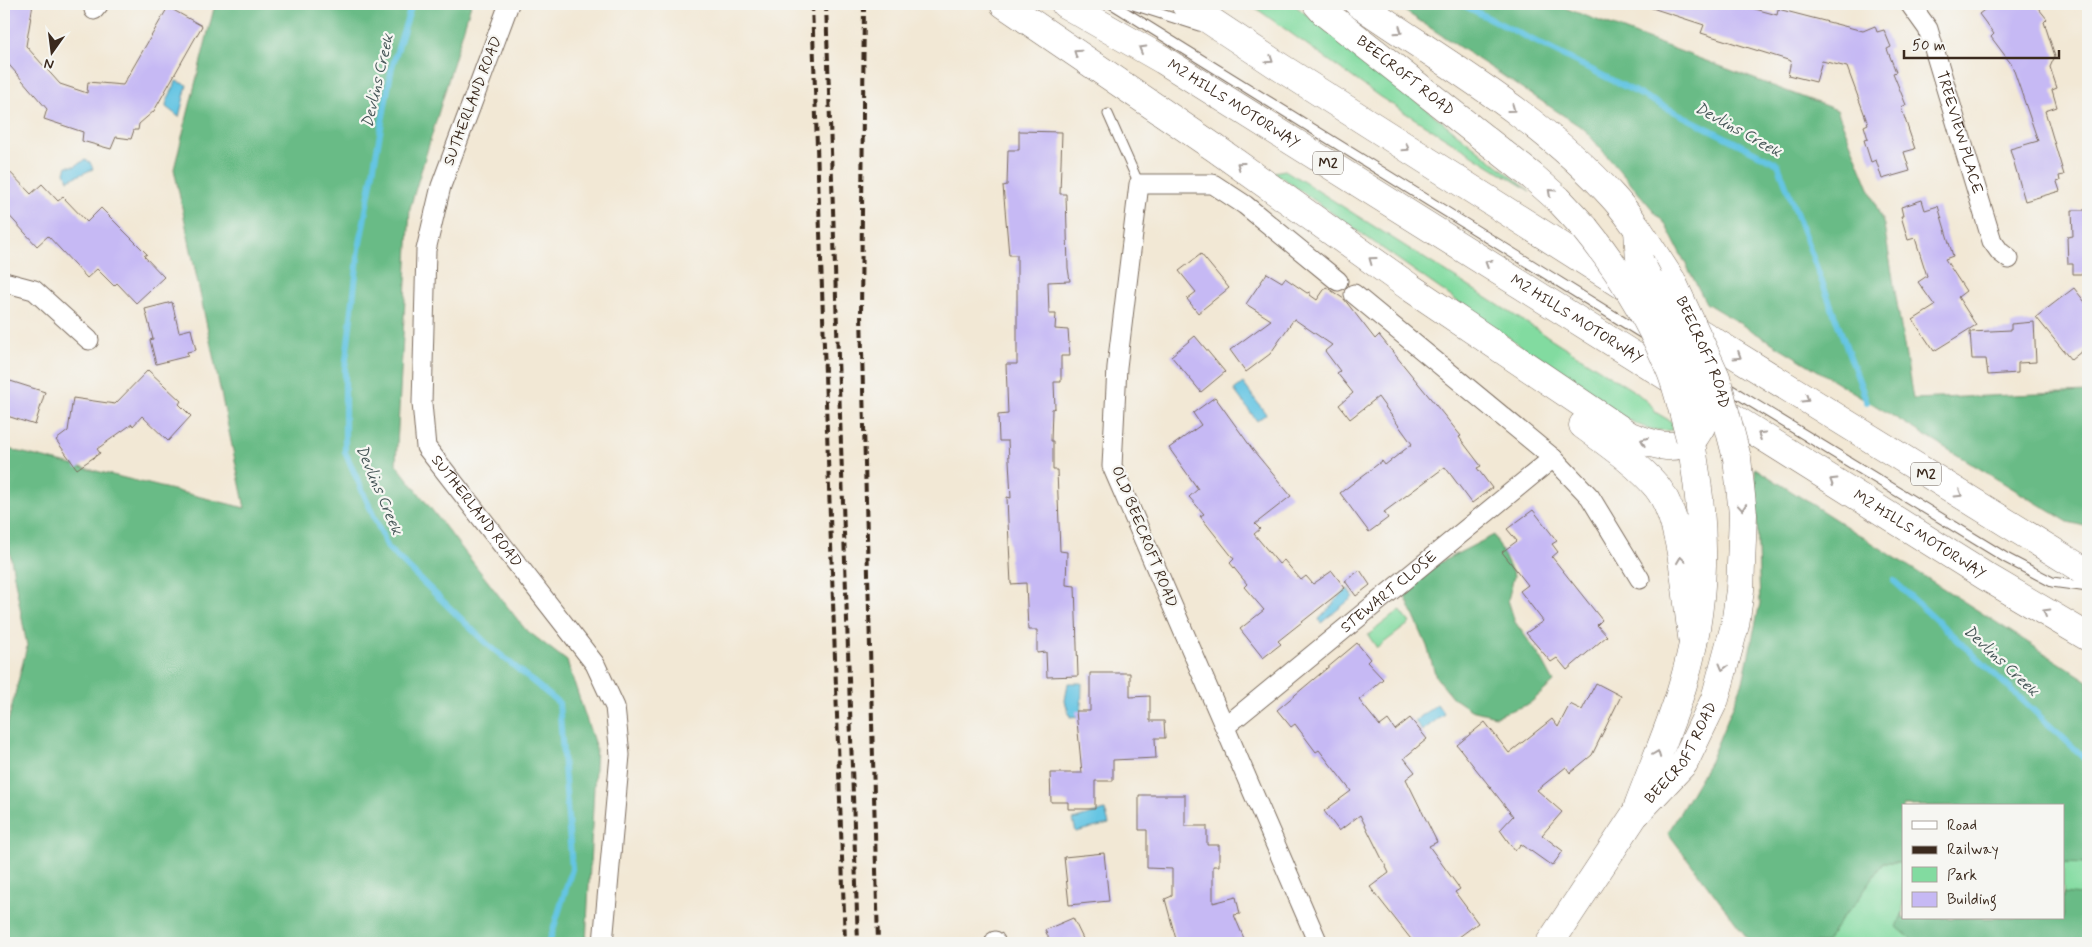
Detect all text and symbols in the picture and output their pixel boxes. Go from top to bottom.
one-way arrow [1393,25,1403,34]
north arrow [28,28,78,78]
scale bar [1904,28,2060,60]
water label: Devlins Creek [357,31,399,130]
street label: BEECROFT ROAD [1352,31,1458,121]
street label: SUTHERLAND ROAD [439,33,507,169]
text: 50 m [1912,36,1946,56]
one-way arrow [1139,45,1148,55]
one-way arrow [1073,50,1082,60]
text: N [42,54,56,74]
one-way arrow [1264,54,1273,63]
street label: M2 HILLS MOTORWAY [1163,55,1303,153]
street label: TREEVIEW PLACE [1931,69,1987,197]
water label: Devlins Creek [1691,98,1786,163]
one-way arrow [1506,103,1516,112]
one-way arrow [1401,142,1410,151]
road number: M2 [1313,152,1343,174]
one-way arrow [1236,162,1245,171]
one-way arrow [1548,189,1557,198]
one-way arrow [1368,257,1378,266]
one-way arrow [1485,260,1494,270]
street label: M2 HILLS MOTORWAY [1506,270,1646,369]
street label: BEECROFT ROAD [1671,293,1734,411]
one-way arrow [1733,350,1742,360]
one-way arrow [1800,392,1809,402]
one-way arrow [1758,432,1767,442]
one-way arrow [1640,437,1649,447]
water label: Devlins Creek [351,442,408,539]
street label: SUTHERLAND ROAD [426,451,526,572]
road number: M2 [1911,462,1941,486]
street label: OLD BEECROFT ROAD [1106,463,1182,611]
one-way arrow [1830,478,1839,487]
street label: M2 HILLS MOTORWAY [1849,486,1989,584]
one-way arrow [1953,488,1962,497]
one-way arrow [1737,503,1748,511]
street label: STEWART CLOSE [1337,546,1442,638]
one-way arrow [1676,556,1687,564]
one-way arrow [2043,609,2052,619]
water label: Devlins Creek [1959,621,2044,702]
one-way arrow [1719,662,1729,671]
street label: BEECROFT ROAD [1640,699,1722,808]
one-way arrow [1651,751,1661,759]
legend [1902,804,2064,920]
text: Road [1947,816,1977,836]
text: Railway [1947,840,1999,860]
text: Park [1947,866,1977,886]
text: Building [1947,890,1997,911]

